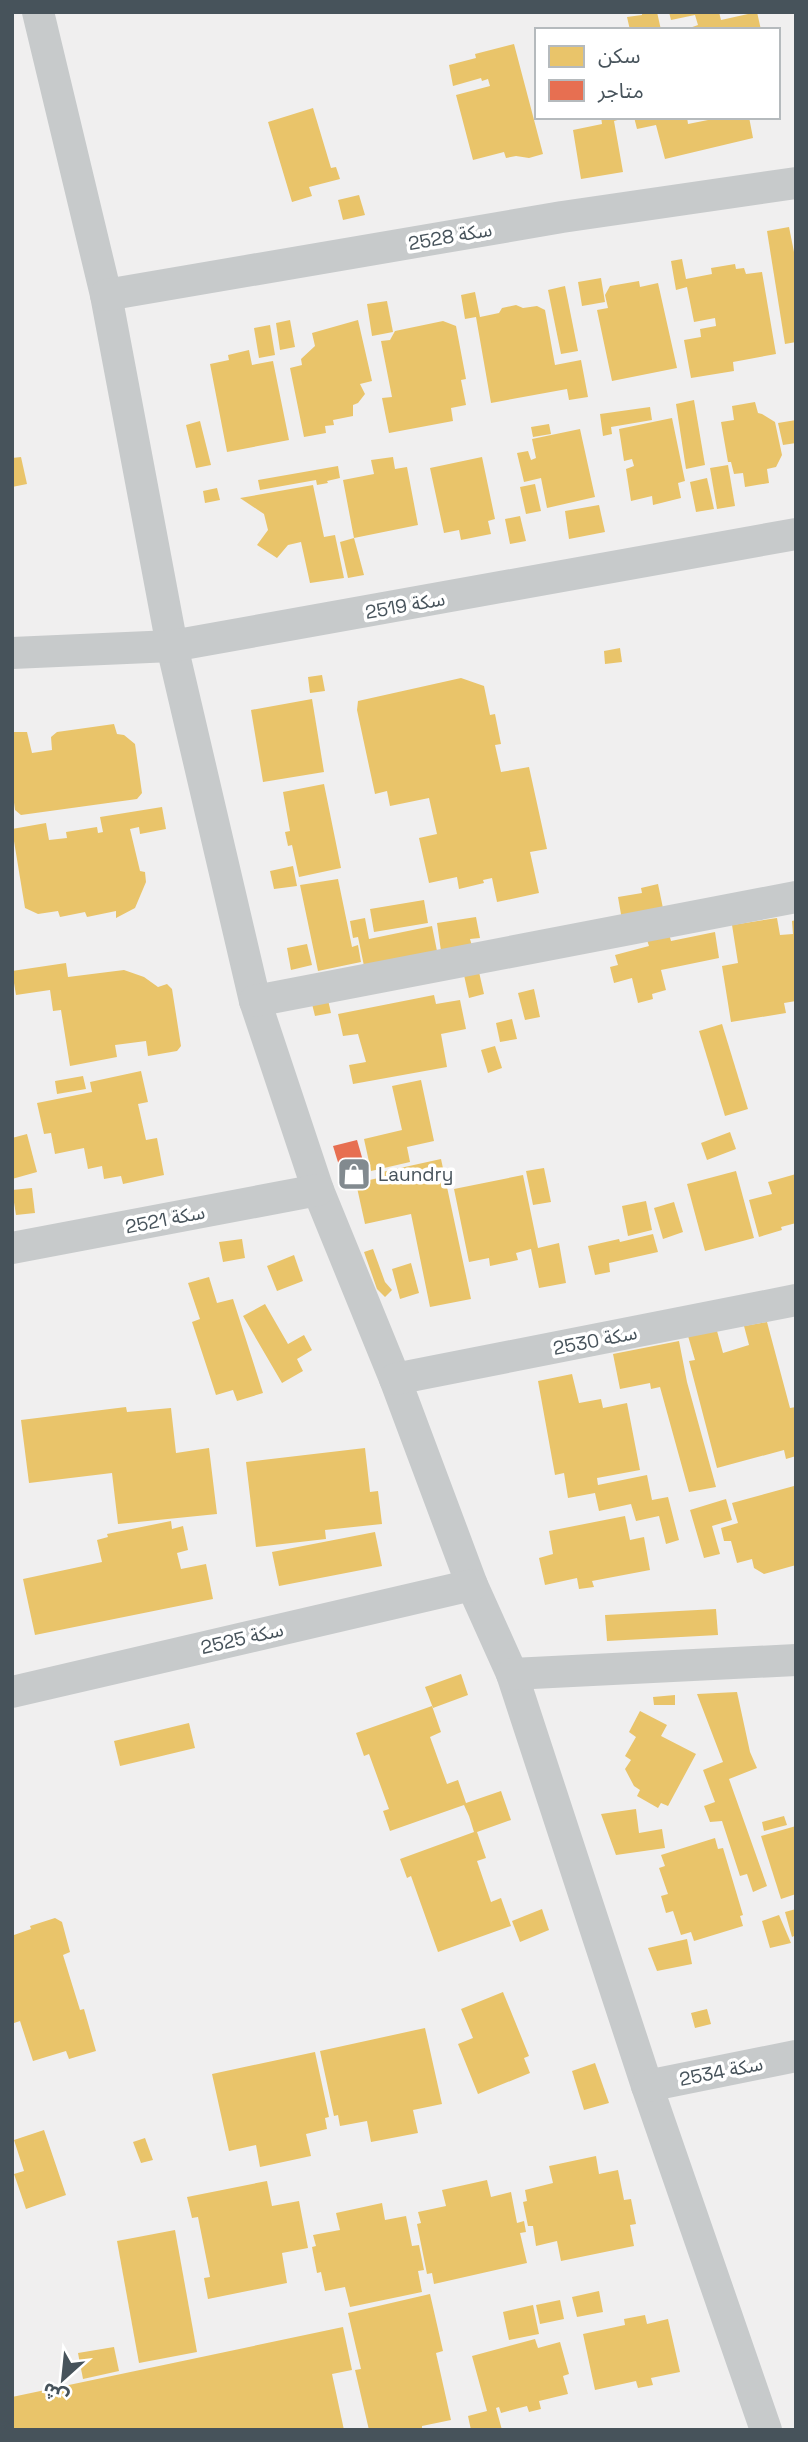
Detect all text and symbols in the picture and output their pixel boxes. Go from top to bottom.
legend [535,28,780,119]
text: سكن [598,42,640,69]
text: متاجر [597,77,644,104]
street label: سكة 2528 [406,217,494,256]
street label: سكة 2519 [363,586,447,625]
shop icon: Laundry [335,1155,373,1193]
place label: Laundry [378,1162,453,1187]
street label: سكة 2521 [123,1200,207,1239]
street label: سكة 2530 [551,1320,639,1361]
street label: سكة 2525 [198,1617,286,1660]
street label: سكة 2534 [677,2051,765,2092]
north arrow [28,2344,98,2414]
text: ش [38,2377,73,2411]

